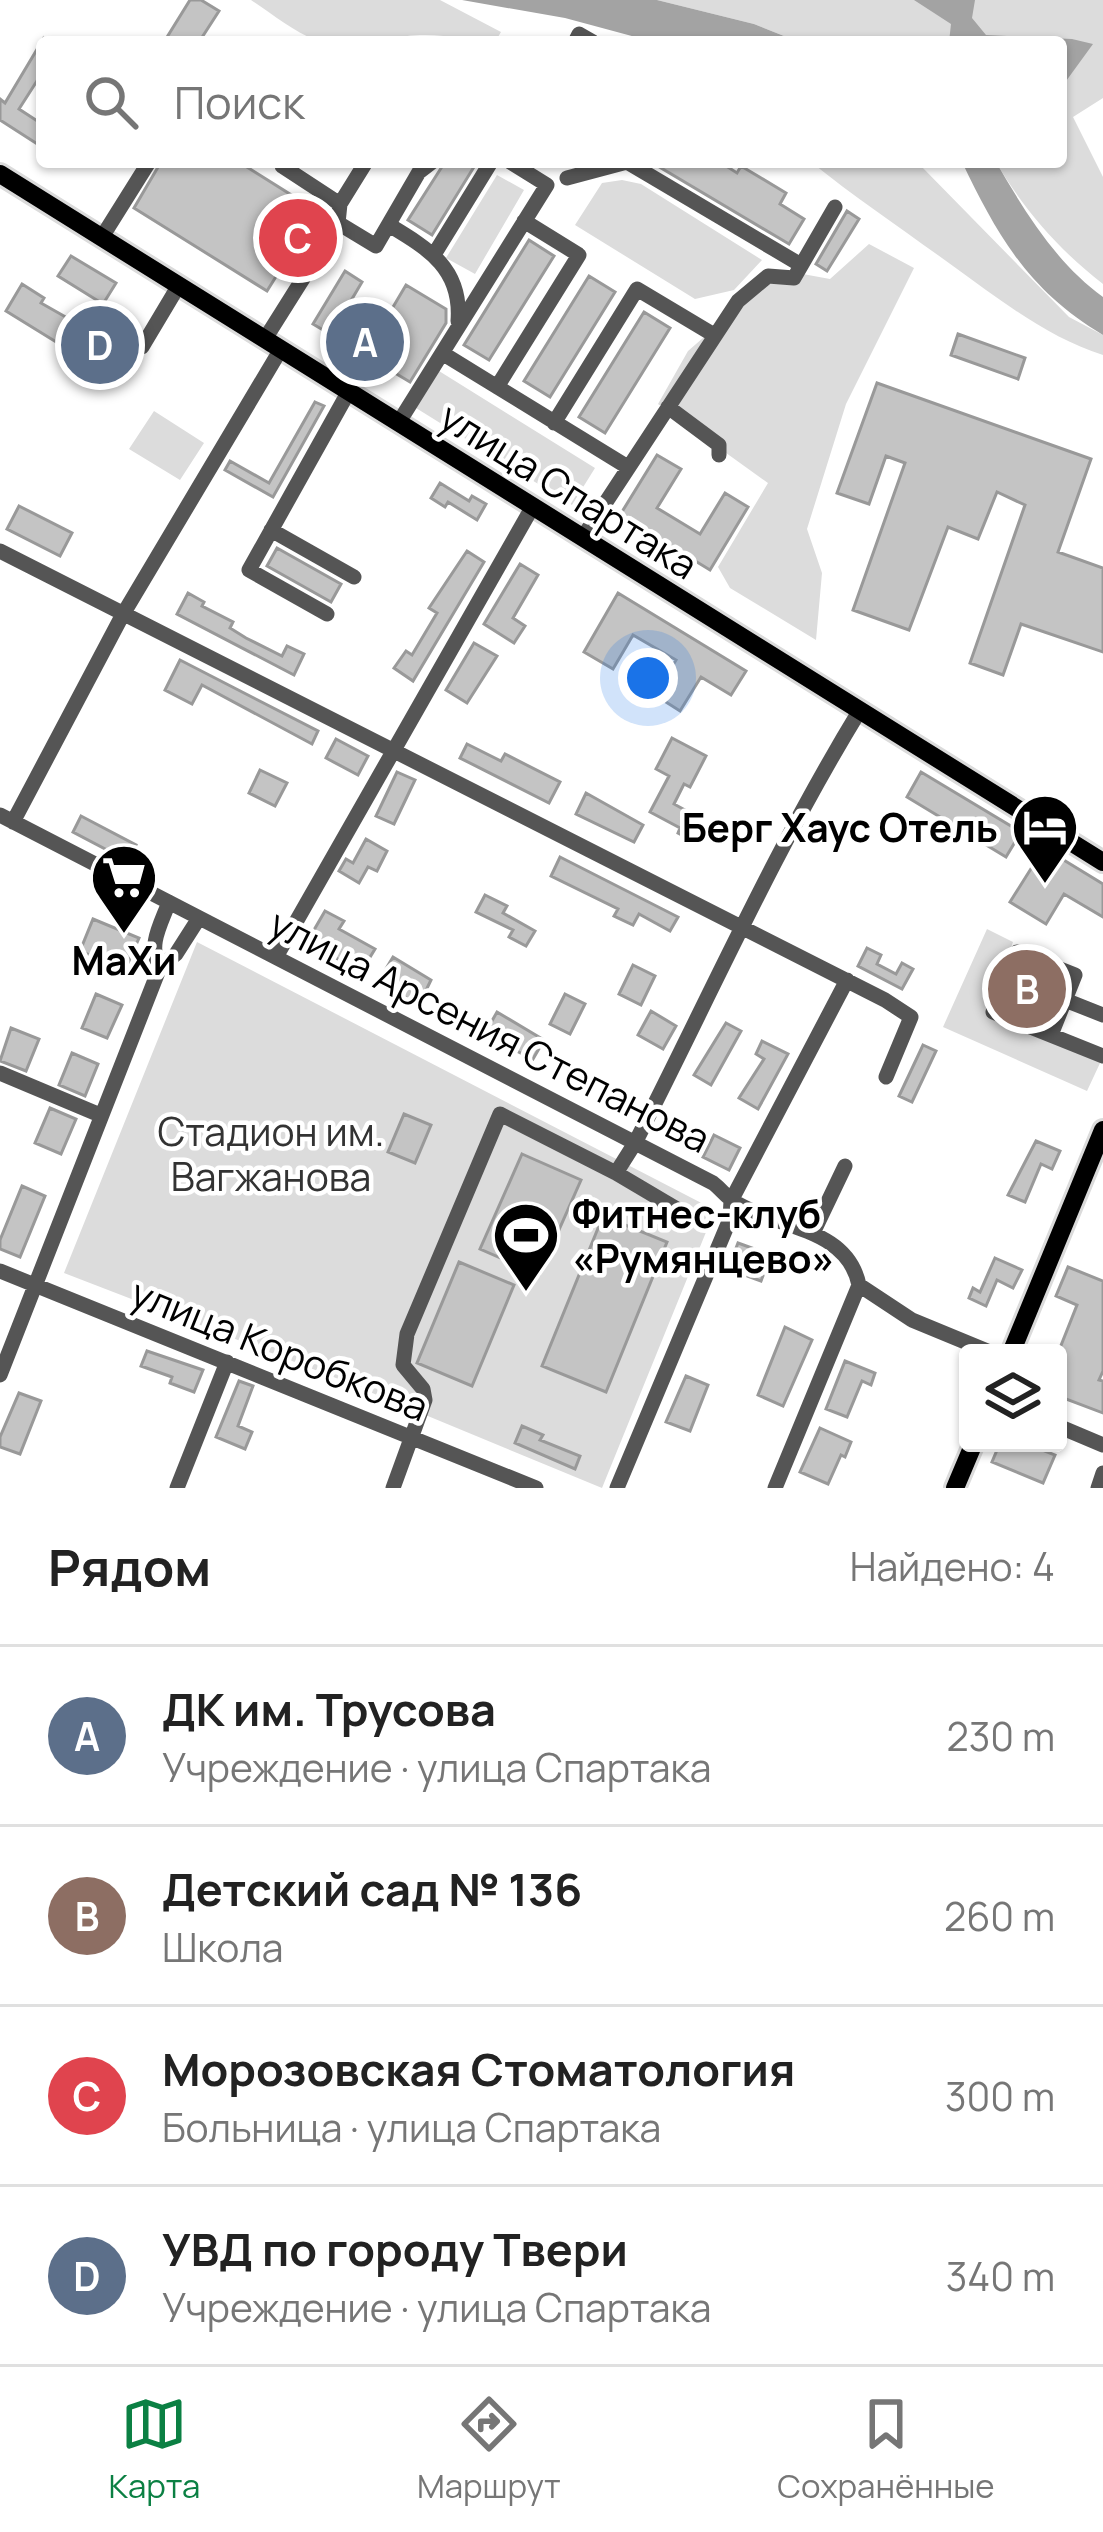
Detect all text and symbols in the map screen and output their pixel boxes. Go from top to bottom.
search box [36,36,1067,168]
icon: search [78,69,144,135]
text: Поиск [174,71,305,133]
pin: C [259,193,337,283]
pin: A [326,297,404,387]
pin: D [61,300,139,390]
street label: улица Спартака [430,389,708,591]
your location [618,648,678,708]
hotel icon: Берг Хаус Отель [1010,792,1080,886]
place label: Берг Хаус Отель [682,800,998,854]
supermarket icon: МаХи [89,842,159,936]
street label: улица Арсения Степанова [260,895,720,1165]
place label: МаХи [71,933,177,987]
pin: B [988,944,1066,1034]
park label: Стадион им. Вагжанова [157,1104,385,1203]
place label: Фитнес-клуб «Румянцево» [572,1186,835,1285]
sports icon: Фитнес-клуб «Румянцево» [491,1200,561,1294]
street label: улица Коробкова [123,1265,437,1433]
map controls [959,1344,1067,1452]
button: layers [959,1344,1067,1452]
text: Рядом [48,1532,211,1601]
text: Найдено: 4 [850,1539,1055,1593]
text: ДК им. Трусова [162,1678,496,1740]
text: A [74,1709,100,1763]
text: 230 m [947,1709,1055,1763]
text: Учреждение · улица Спартака [162,1740,712,1794]
text: Детский сад № 136 [162,1858,582,1920]
text: B [75,1889,99,1943]
text: 260 m [944,1889,1055,1943]
text: Школа [162,1920,284,1974]
text: Морозовская Стоматология [162,2038,795,2100]
text: C [73,2069,101,2123]
text: 300 m [945,2069,1055,2123]
text: Больница · улица Спартака [162,2100,661,2154]
text: УВД по городу Твери [162,2218,628,2280]
text: D [73,2249,101,2303]
text: 340 m [946,2249,1055,2303]
text: Учреждение · улица Спартака [162,2280,712,2334]
tab: Карта [108,2391,200,2508]
tab: Маршрут [417,2391,561,2508]
tab: Сохранённые [777,2391,995,2508]

